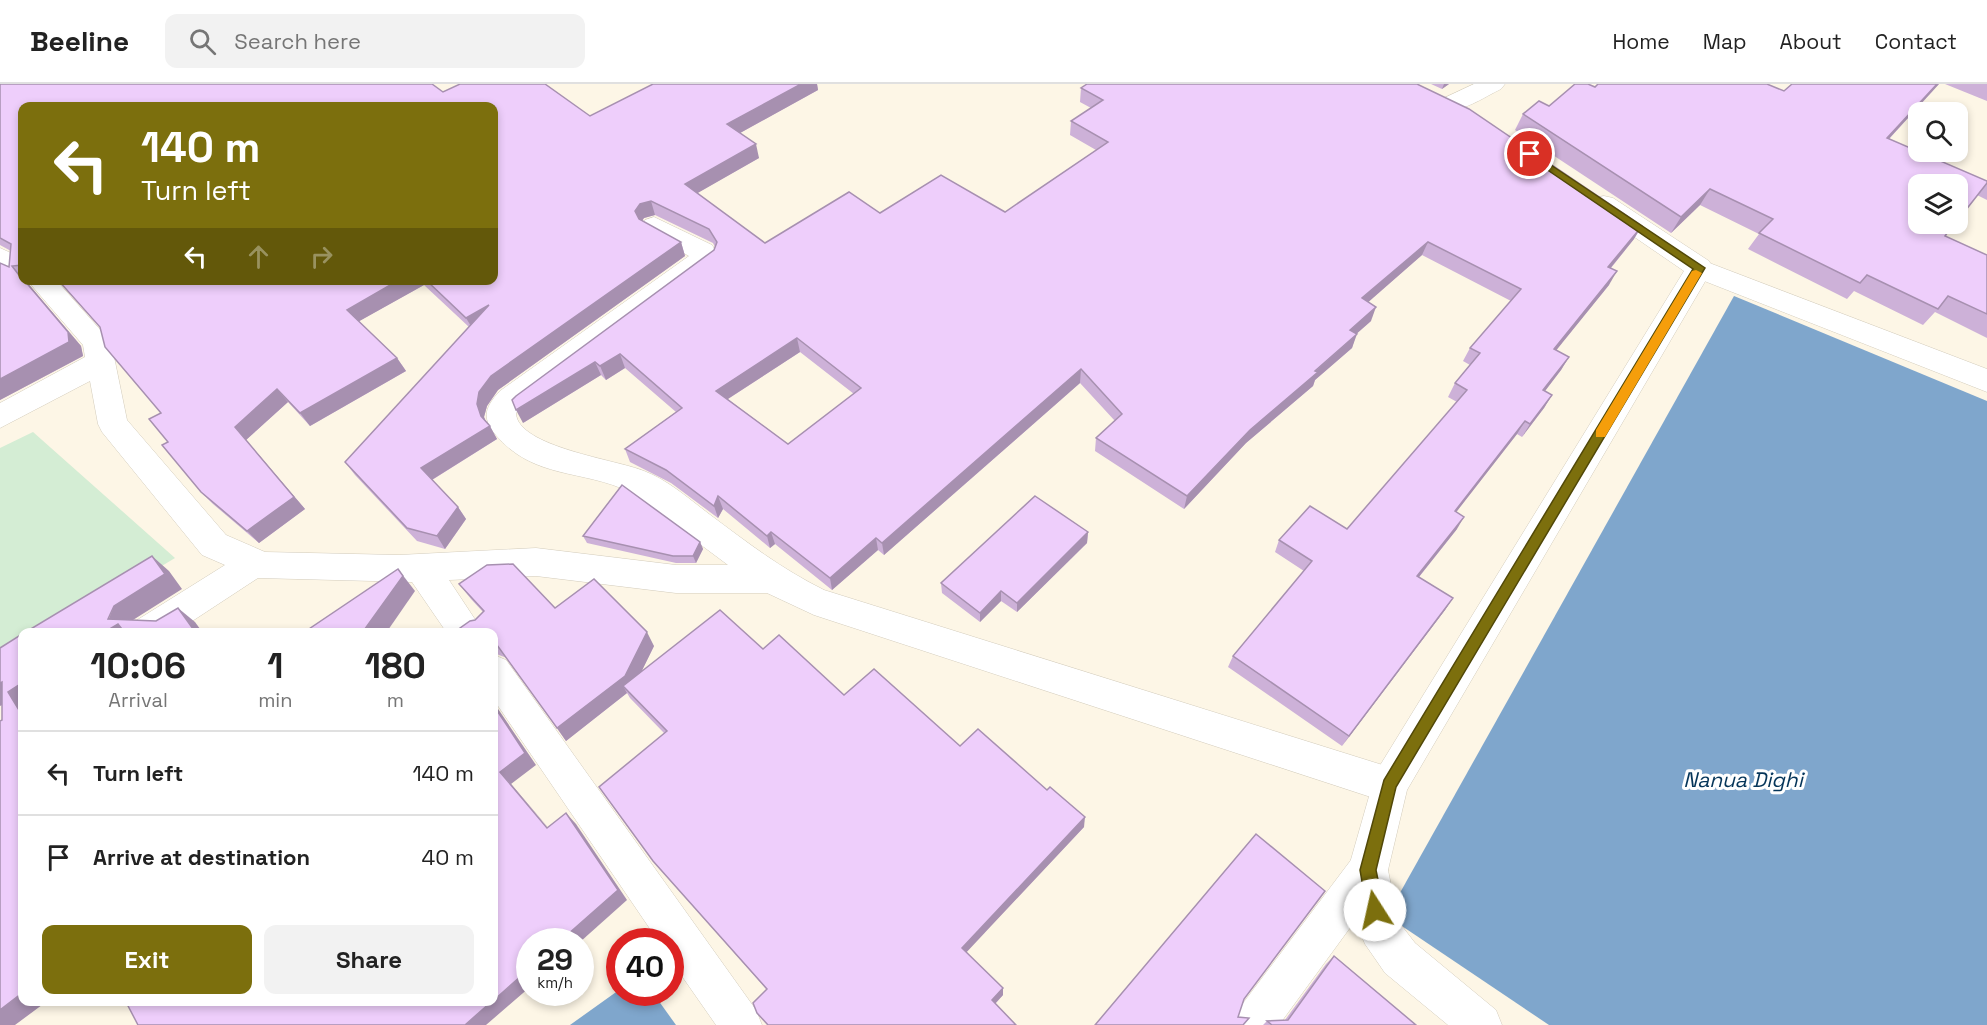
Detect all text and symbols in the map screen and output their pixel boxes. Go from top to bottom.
search box [165,14,585,68]
text: Beeline [30,23,129,59]
icon: search [186,25,219,58]
text: Search here [234,27,361,55]
text: Home [1612,28,1670,55]
text: Map [1703,28,1747,55]
text: About [1780,28,1842,55]
text: Contact [1875,28,1957,55]
map controls [1908,102,1968,234]
button: search [1908,102,1968,162]
text: 140 m [141,121,260,174]
icon: left [42,126,120,204]
pin [1504,128,1555,179]
icon: arrive [1513,137,1546,170]
text: Turn left [141,173,251,208]
button: layers [1908,174,1968,234]
icon: left [179,240,212,273]
icon: ahead [242,240,275,273]
icon: right [305,240,338,273]
text: 10:06 [90,643,186,689]
text: 1 [267,643,283,689]
text: 180 [365,643,426,689]
text: Arrival [108,687,168,713]
text: min [258,687,293,713]
text: m [387,687,404,713]
icon: left [42,757,75,790]
text: Turn left [93,759,183,787]
text: 140 m [412,759,474,787]
water label: Nanua Dighi [1683,766,1806,793]
icon: arrive [42,841,75,874]
text: Arrive at destination [93,843,310,871]
text: 40 m [422,843,474,871]
position arrow [1343,878,1407,942]
button: Exit [42,925,252,994]
button: Share [264,925,474,994]
speed limit sign: 40 [606,928,684,1006]
text: 29 [537,940,573,979]
text: km/h [537,973,573,992]

